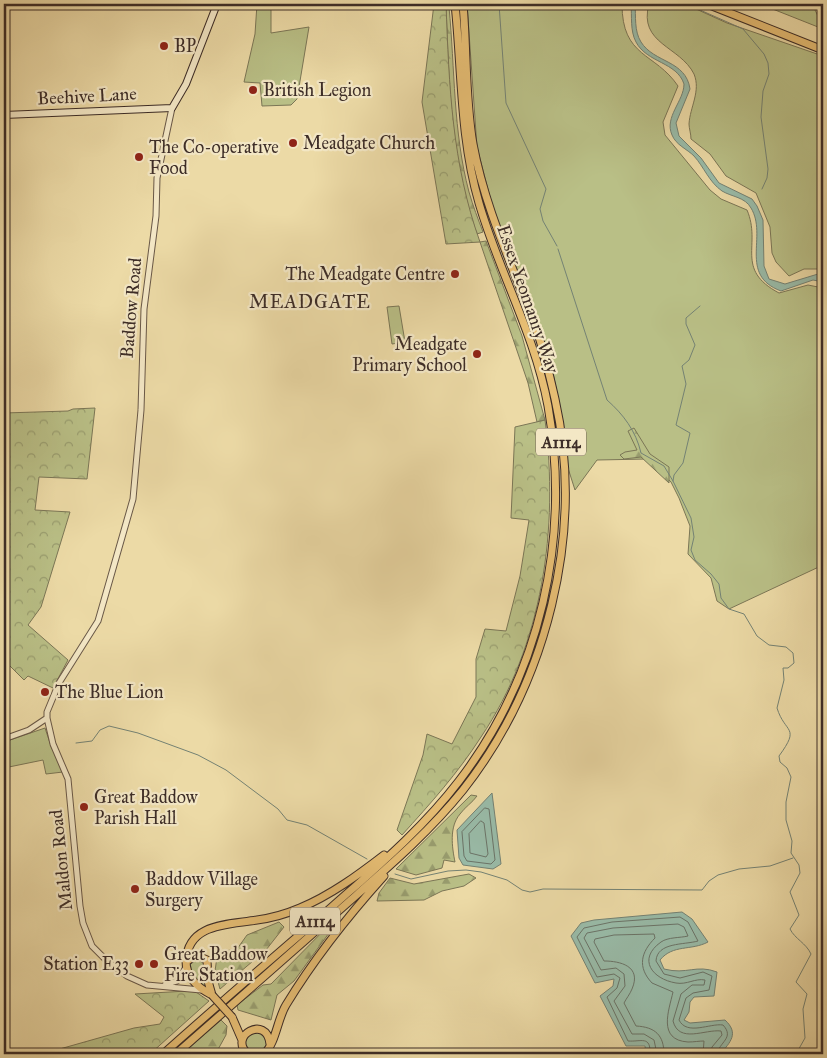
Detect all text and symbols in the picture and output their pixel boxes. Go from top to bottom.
place label: BP [174,35,196,57]
marker: BP [158,40,170,52]
place label: British Legion [263,79,371,102]
street label: Beehive Lane [37,82,137,110]
marker: British Legion [247,84,259,96]
place label: Meadgate Church [303,132,435,155]
place label: The Co-operative Food [149,136,279,179]
marker: Meadgate Church [287,137,299,149]
marker: The Co-operative Food [133,151,145,163]
street label: Essex Yeomanry Way [492,222,564,377]
street label: Baddow Road [116,257,146,359]
place label: The Meadgate Centre [285,263,445,286]
marker: The Meadgate Centre [449,268,461,280]
district label: MEADGATE [249,290,371,313]
place label: Meadgate Primary School [352,333,467,376]
marker: Meadgate Primary School [471,348,483,360]
road number: A1114 [536,428,586,456]
place label: The Blue Lion [55,681,164,703]
marker: The Blue Lion [39,686,51,698]
place label: Great Baddow Parish Hall [94,786,198,829]
marker: Great Baddow Parish Hall [78,801,90,813]
street label: Maldon Road [45,809,77,911]
place label: Baddow Village Surgery [145,868,258,912]
marker: Baddow Village Surgery [129,883,141,895]
road number: A1114 [290,908,340,934]
place label: Great Baddow Fire Station [164,943,268,986]
place label: Station E33 [43,953,129,975]
marker: Station E33 [133,958,145,970]
marker: Great Baddow Fire Station [148,958,160,970]

